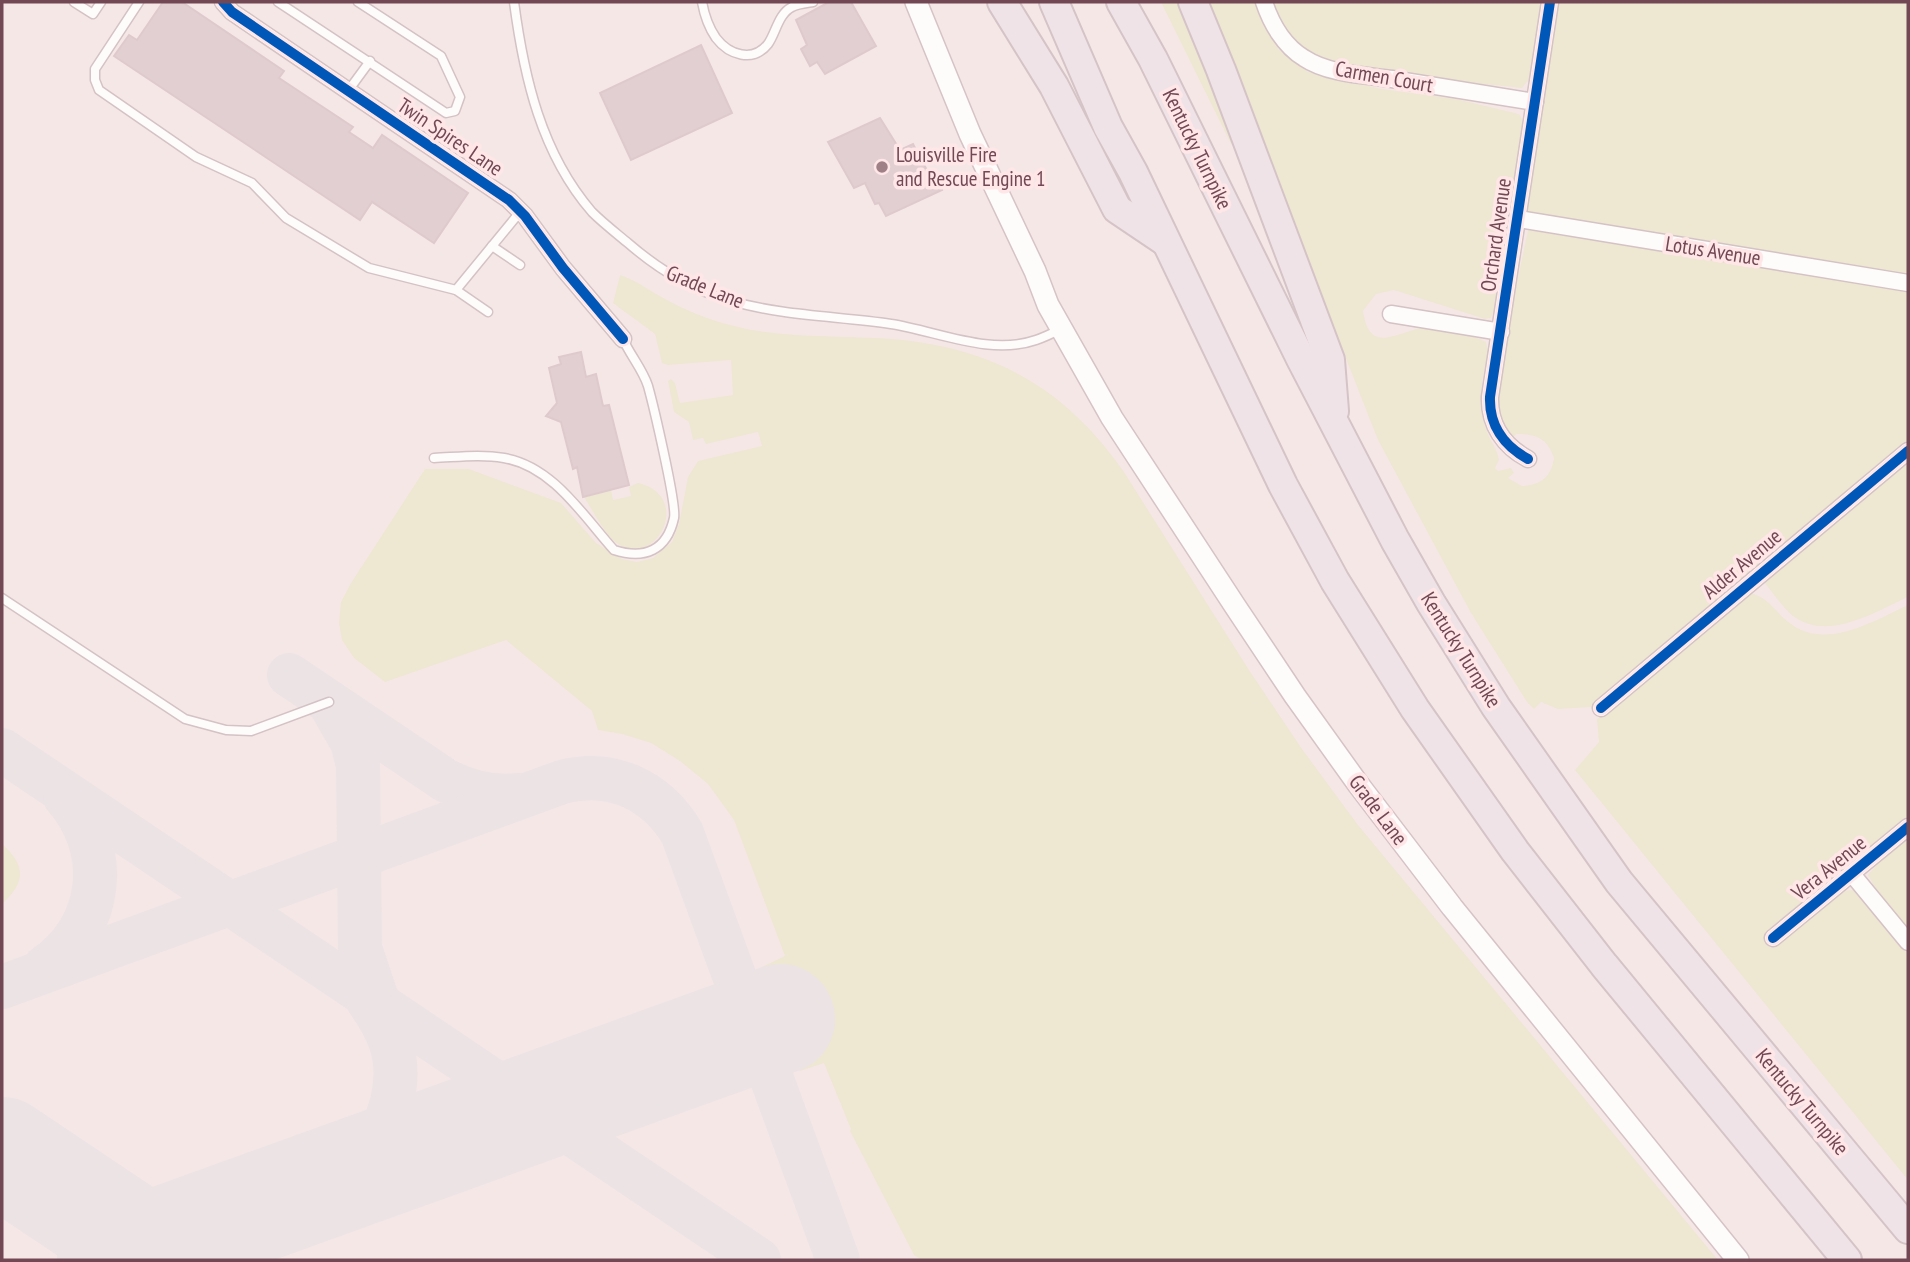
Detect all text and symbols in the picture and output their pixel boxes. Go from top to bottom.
street label: Carmen Court [1333,55,1435,98]
street label: Kentucky Turnpike [1157,84,1238,214]
street label: Twin Spires Lane [392,92,508,182]
place label: Louisville Fire and Rescue Engine 1 [896,141,1046,192]
marker: Louisville Fire and Rescue Engine 1 [874,159,890,175]
street label: Orchard Avenue [1474,176,1517,293]
street label: Lotus Avenue [1664,230,1763,271]
street label: Grade Lane [662,259,748,314]
street label: Alder Avenue [1696,523,1787,605]
street label: Kentucky Turnpike [1415,587,1508,712]
street label: Grade Lane [1343,769,1414,850]
street label: Vera Avenue [1785,829,1872,907]
street label: Kentucky Turnpike [1750,1043,1855,1161]

